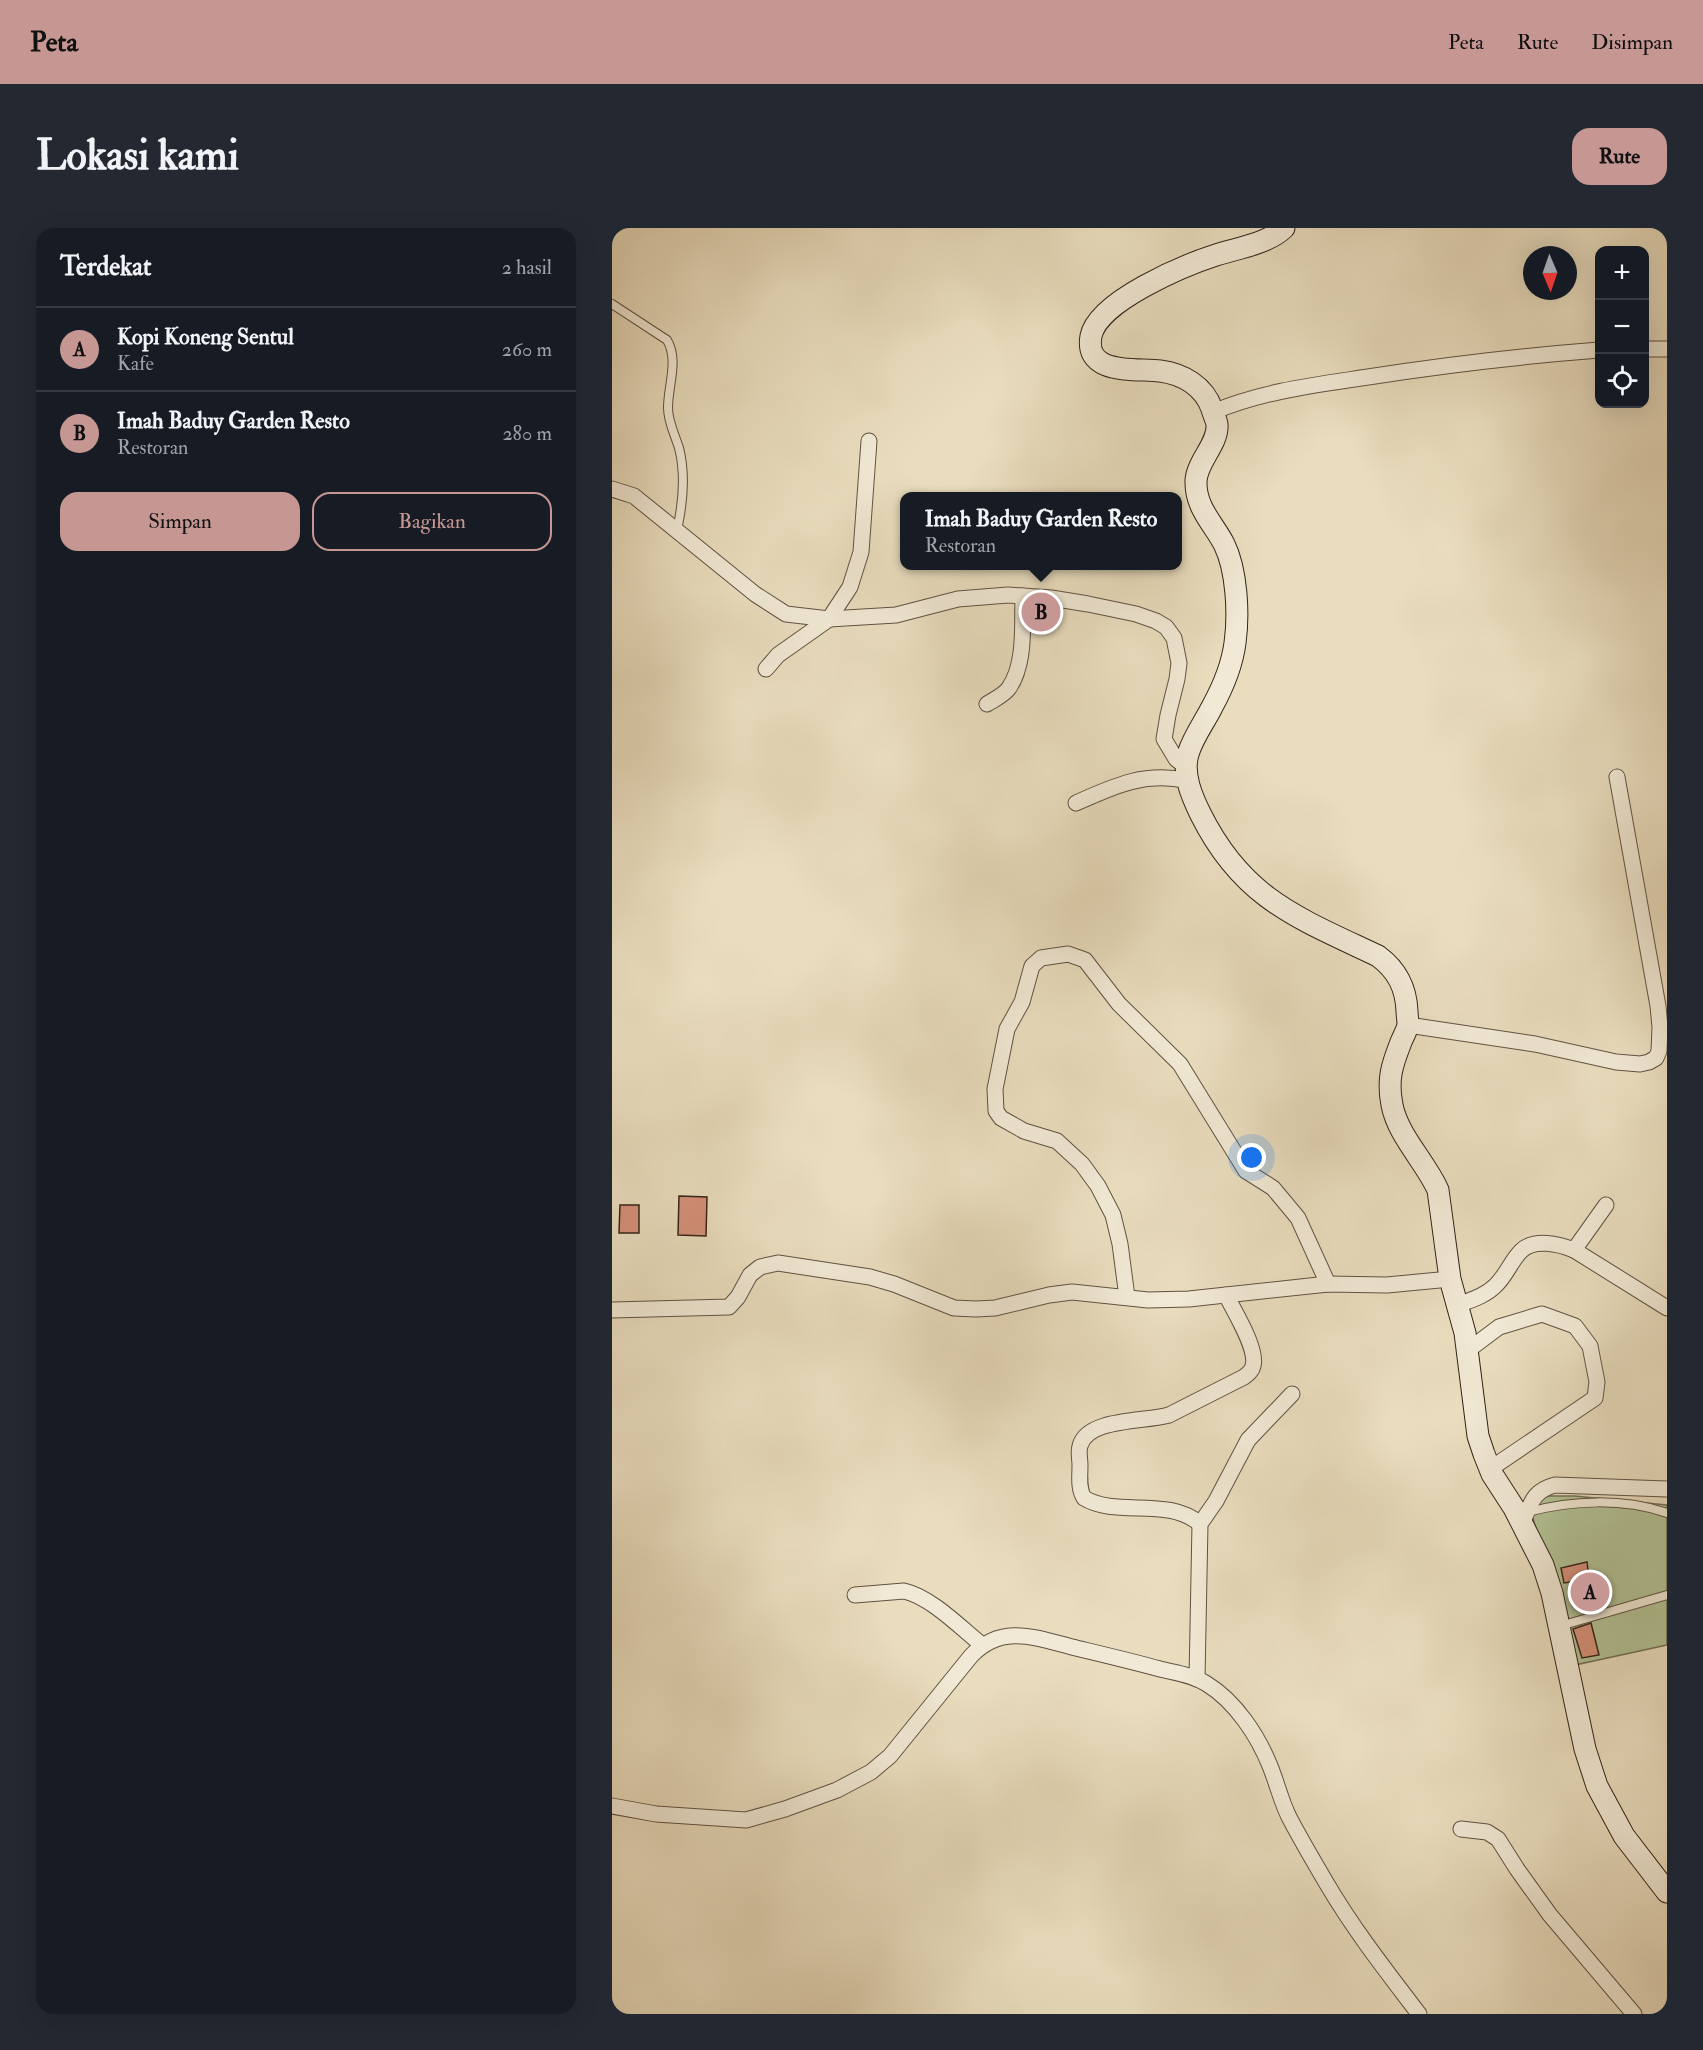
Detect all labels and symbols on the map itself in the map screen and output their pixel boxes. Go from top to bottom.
north arrow [1523,246,1577,300]
pin: B [1022,590,1060,634]
your location [1237,1143,1266,1172]
pin: A [1570,1570,1610,1614]

